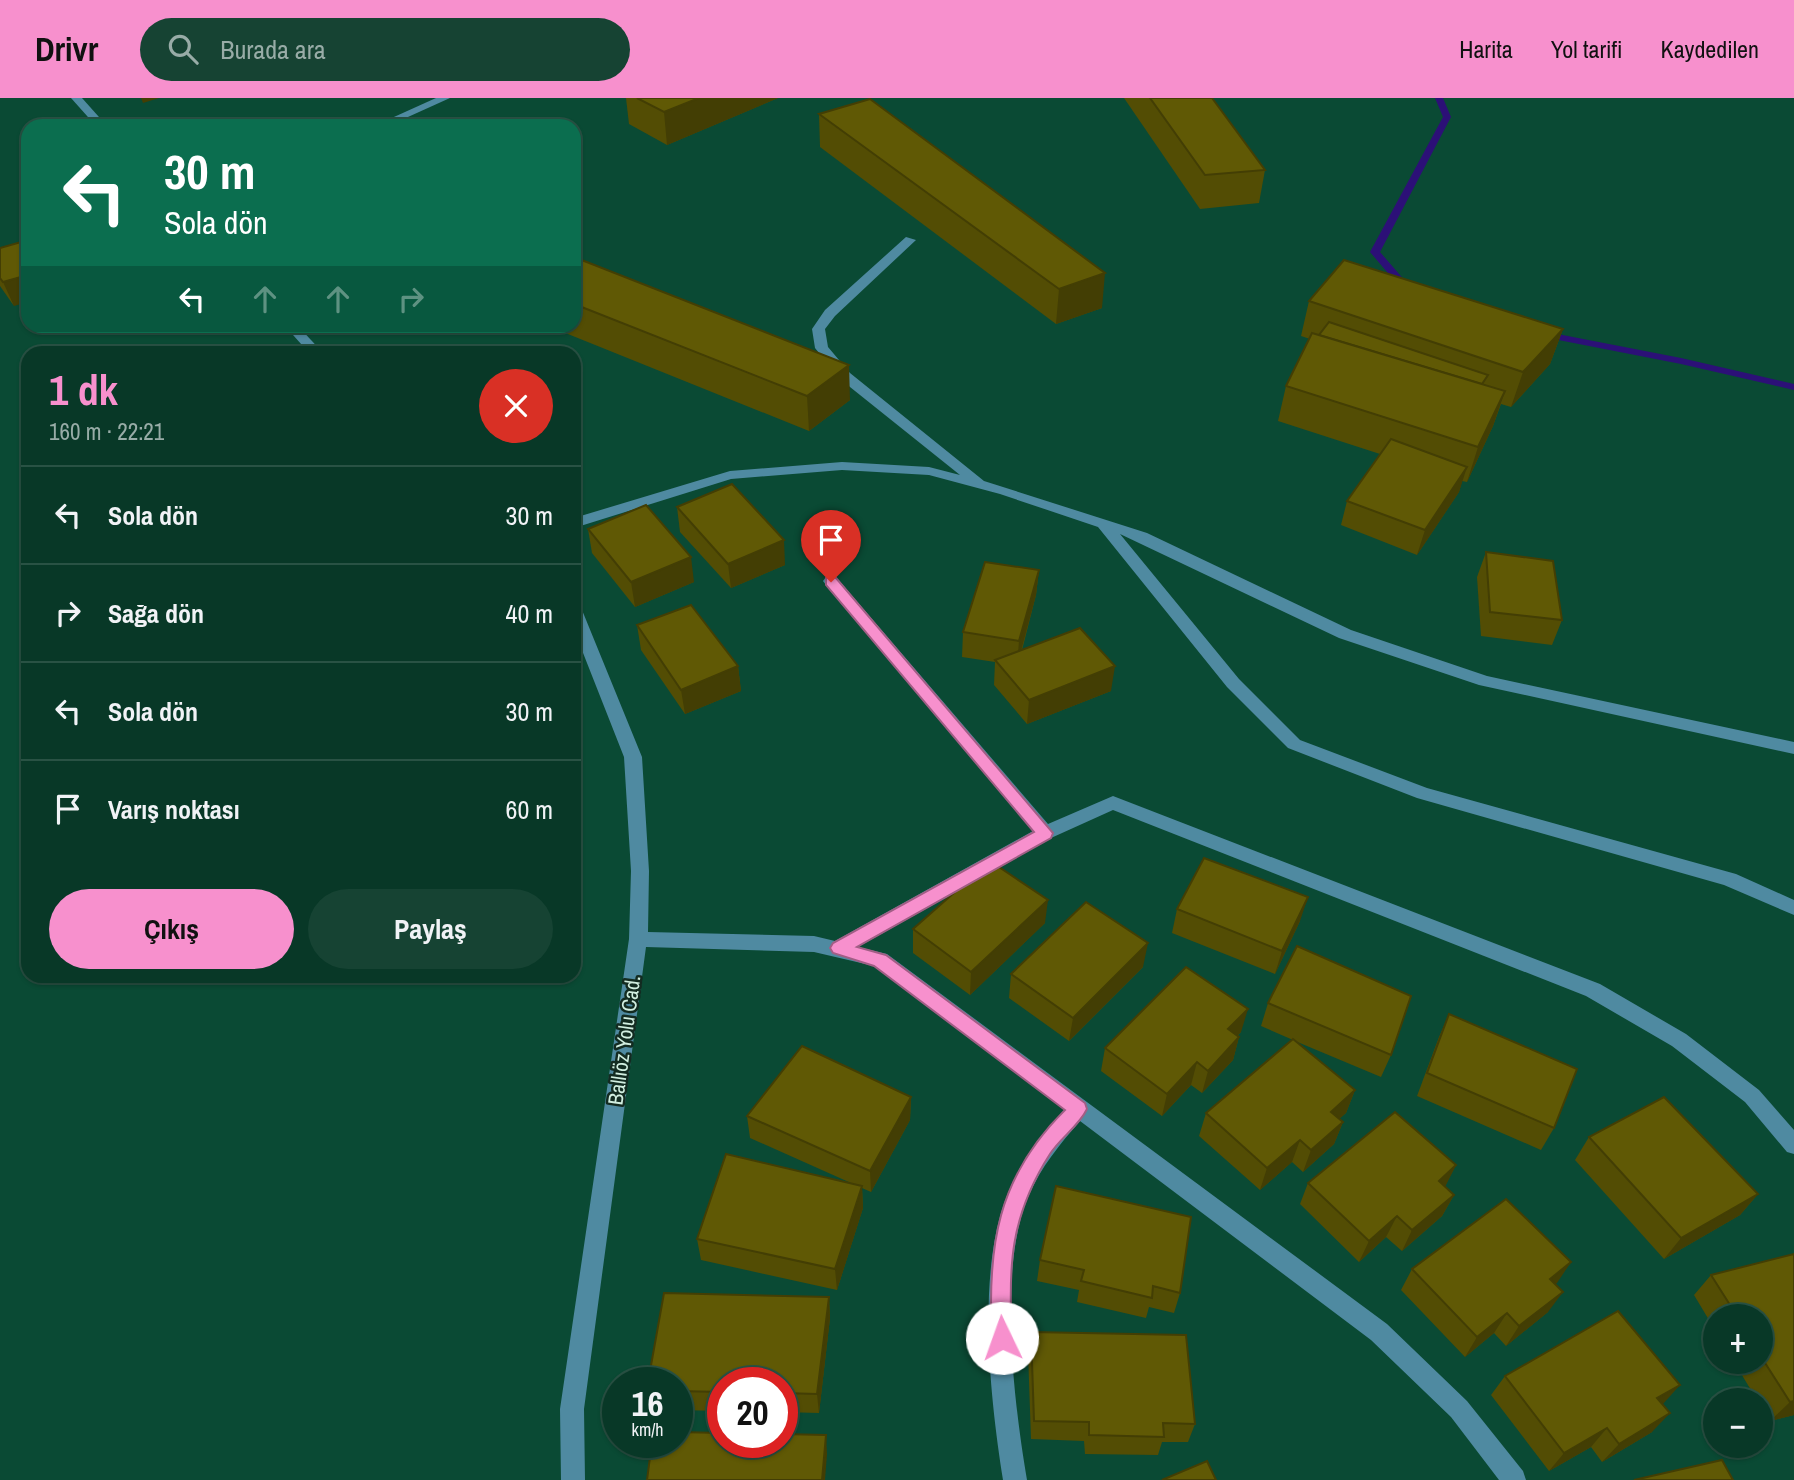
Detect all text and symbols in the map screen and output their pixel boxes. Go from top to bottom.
search box [140,18,630,81]
text: Drivr [35,27,98,71]
icon: search [164,30,202,68]
text: Burada ara [220,32,326,67]
text: Harita [1459,33,1513,65]
text: Yol tarifi [1551,33,1623,65]
text: Kaydedilen [1661,33,1759,65]
text: 30 m [164,138,256,204]
icon: left [49,147,140,238]
text: Sola dön [164,201,268,244]
icon: left [173,280,211,318]
icon: ahead [246,280,284,318]
icon: ahead [319,280,357,318]
icon: right [392,280,430,318]
text: 1 dk [49,362,118,418]
button: close [479,369,553,443]
text: 160 m · 22:21 [49,416,164,447]
icon: left [49,496,87,534]
text: Sola dön [108,498,198,533]
text: 30 m [506,498,553,533]
pin [801,510,861,582]
icon: arrive [812,521,850,559]
icon: right [49,594,87,632]
text: Sağa dön [108,596,204,631]
text: 40 m [506,596,553,631]
icon: left [49,692,87,730]
text: Sola dön [108,694,198,729]
text: 30 m [506,694,553,729]
icon: arrive [49,790,87,828]
text: Varış noktası [108,792,240,827]
text: 60 m [506,792,553,827]
button: Çıkış [49,889,294,969]
button: Paylaş [308,889,553,969]
street label: Ballıöz Yolu Cad. [601,973,647,1107]
position arrow [965,1301,1039,1375]
map controls [1703,1304,1773,1458]
button: + [1703,1304,1773,1374]
speed limit sign: 20 [707,1367,798,1458]
text: 16 [632,1380,663,1427]
button: − [1703,1388,1773,1458]
text: km/h [632,1417,664,1442]

